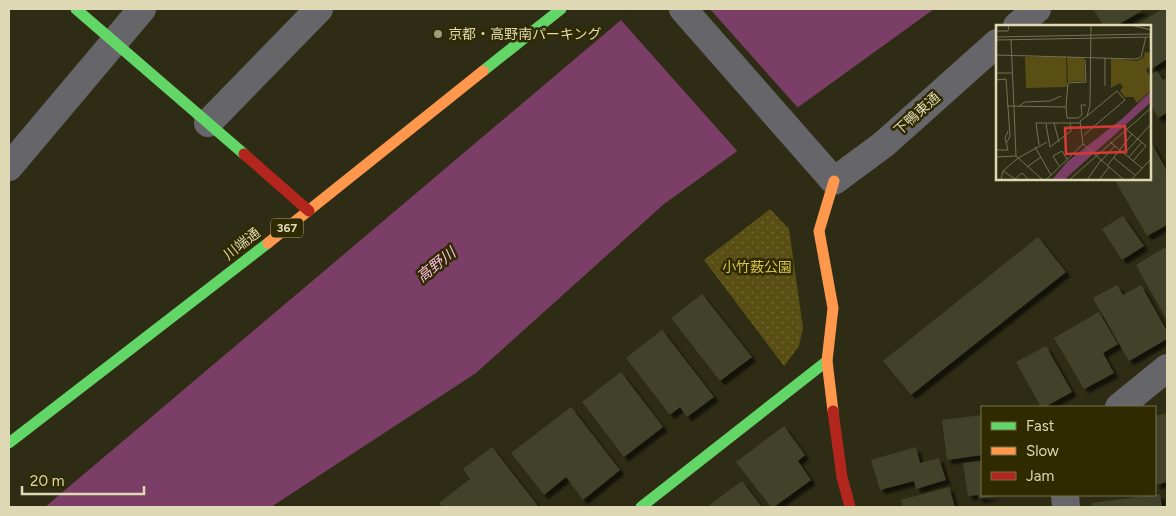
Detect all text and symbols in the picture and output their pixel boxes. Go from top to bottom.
inset map [996,25,1151,180]
place label: 京都・高野南パーキング [448,26,602,43]
marker: 京都・高野南パーキング [432,28,444,40]
street label: 下鴨東通 [891,89,943,139]
road number: 367 [271,218,303,238]
street label: 川端通 [220,224,264,264]
water label: 高野川 [413,243,461,286]
park label: 小竹薮公園 [722,259,792,276]
legend [981,406,1156,496]
text: Fast [1026,417,1055,435]
text: Slow [1026,442,1059,460]
scale bar [22,464,145,496]
text: Jam [1026,467,1054,485]
text: 20 m [30,472,64,490]

